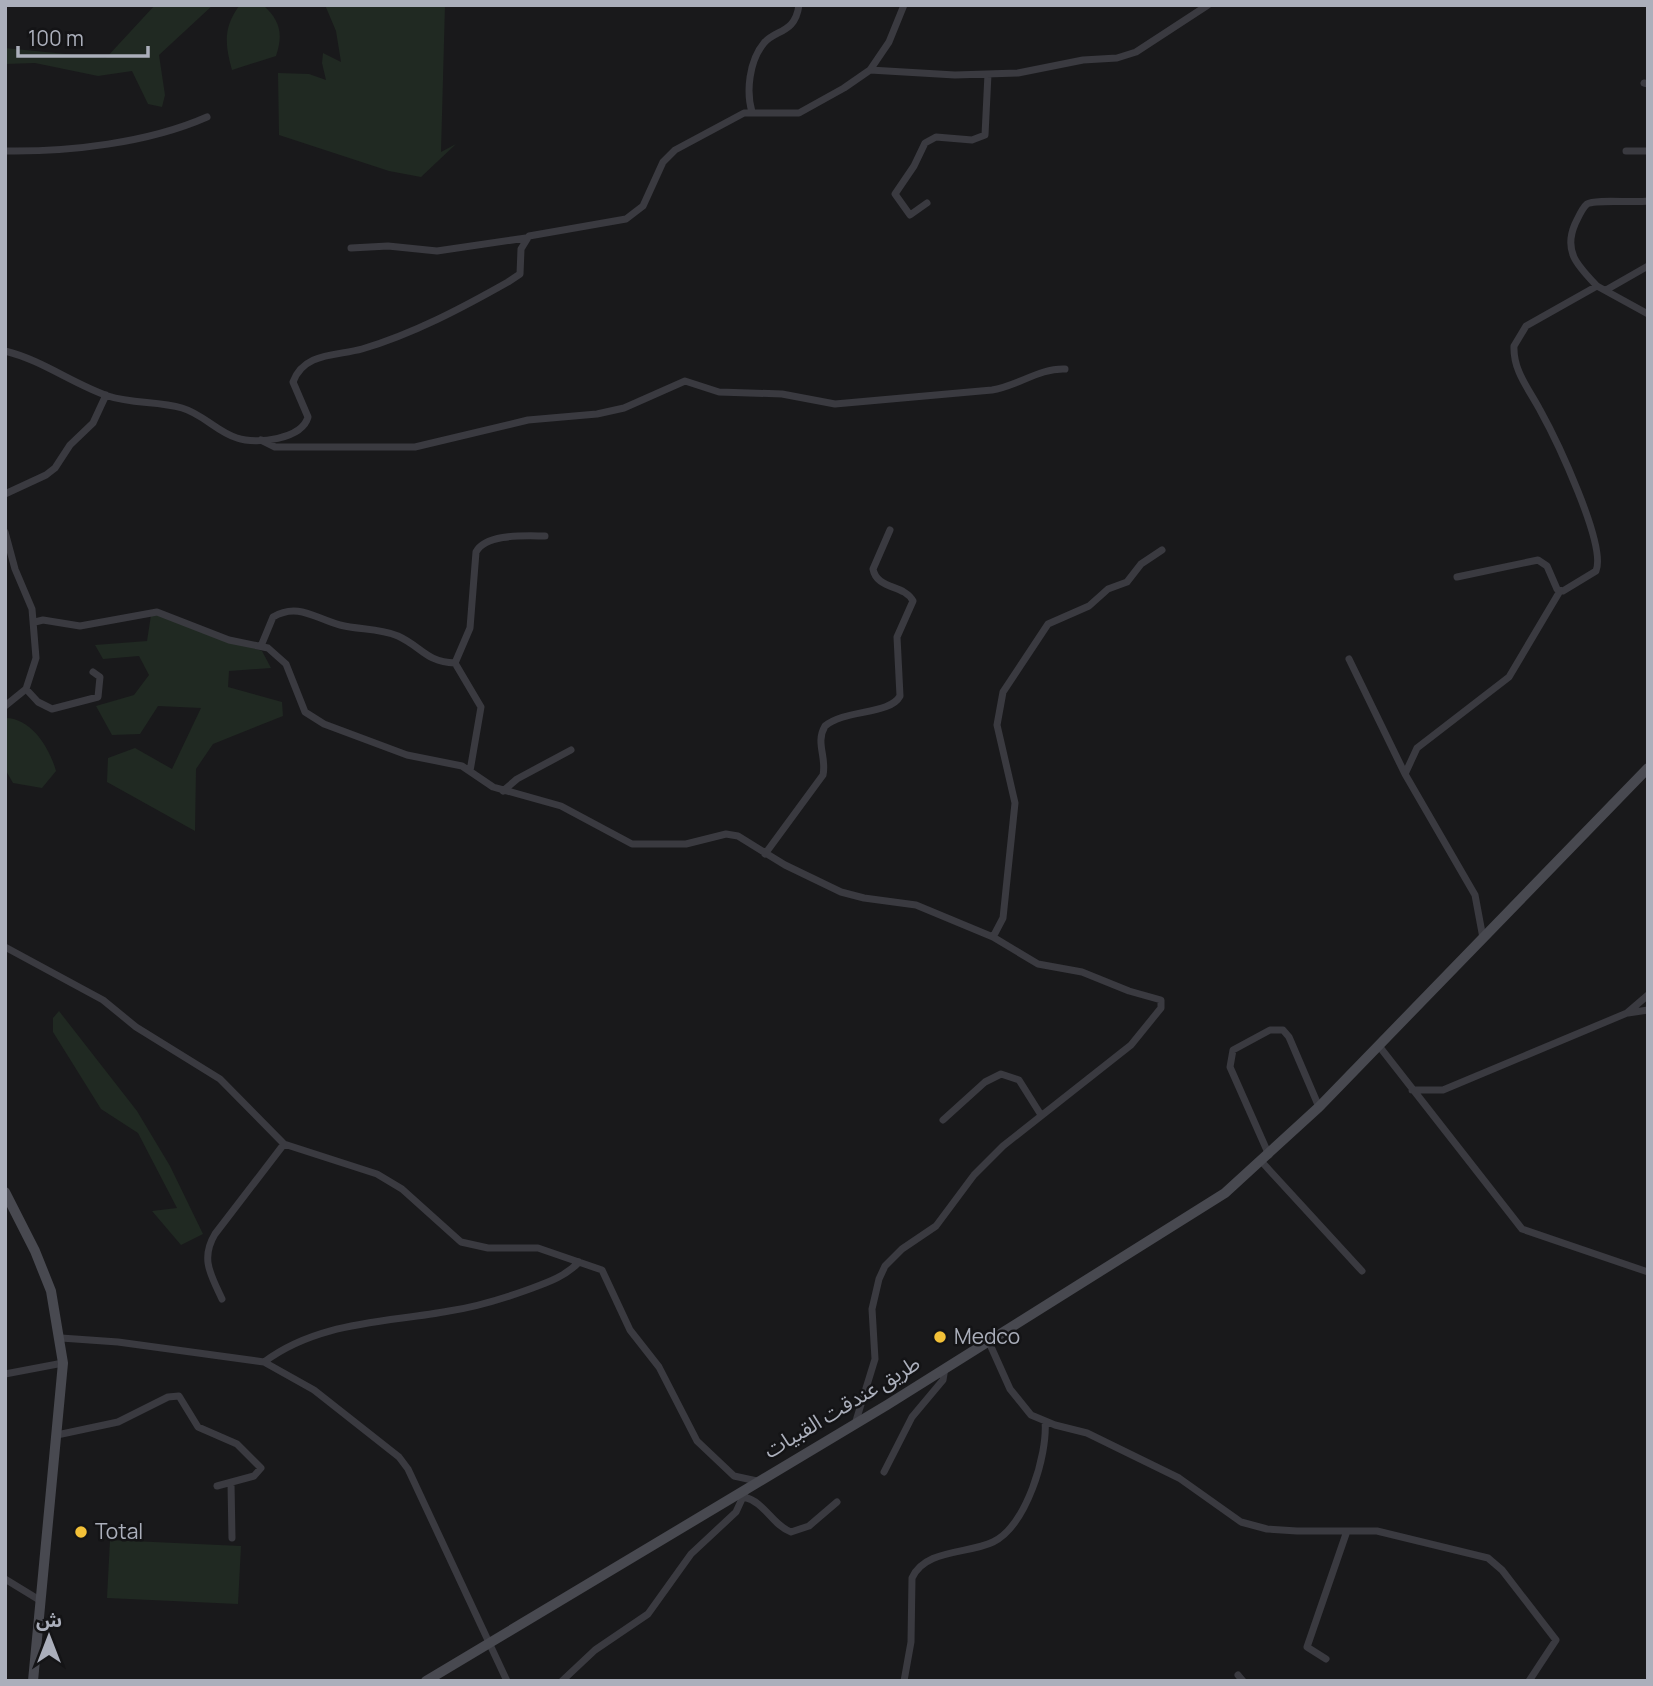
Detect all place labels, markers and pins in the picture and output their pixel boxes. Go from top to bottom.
place label: Medco [954,1322,1020,1350]
marker: Medco [932,1329,948,1345]
place label: Total [95,1517,143,1545]
marker: Total [73,1524,89,1540]

